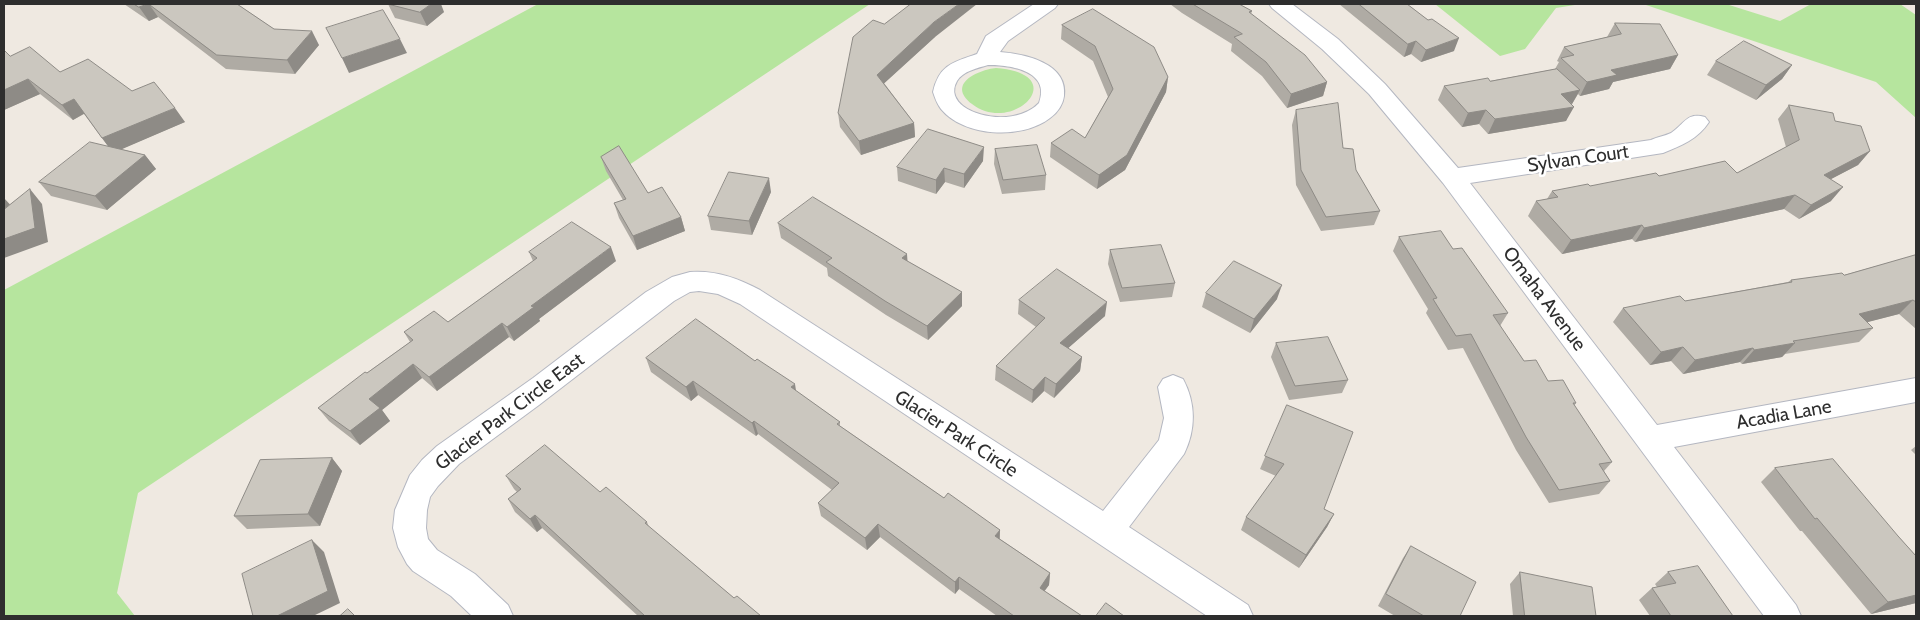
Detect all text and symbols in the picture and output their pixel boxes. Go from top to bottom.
street label: Sylvan Court [1526,141,1630,177]
street label: Omaha Avenue [1498,243,1590,355]
street label: Glacier Park Circle East [431,349,589,475]
street label: Glacier Park Circle [890,386,1022,482]
street label: Acadia Lane [1735,395,1833,435]

